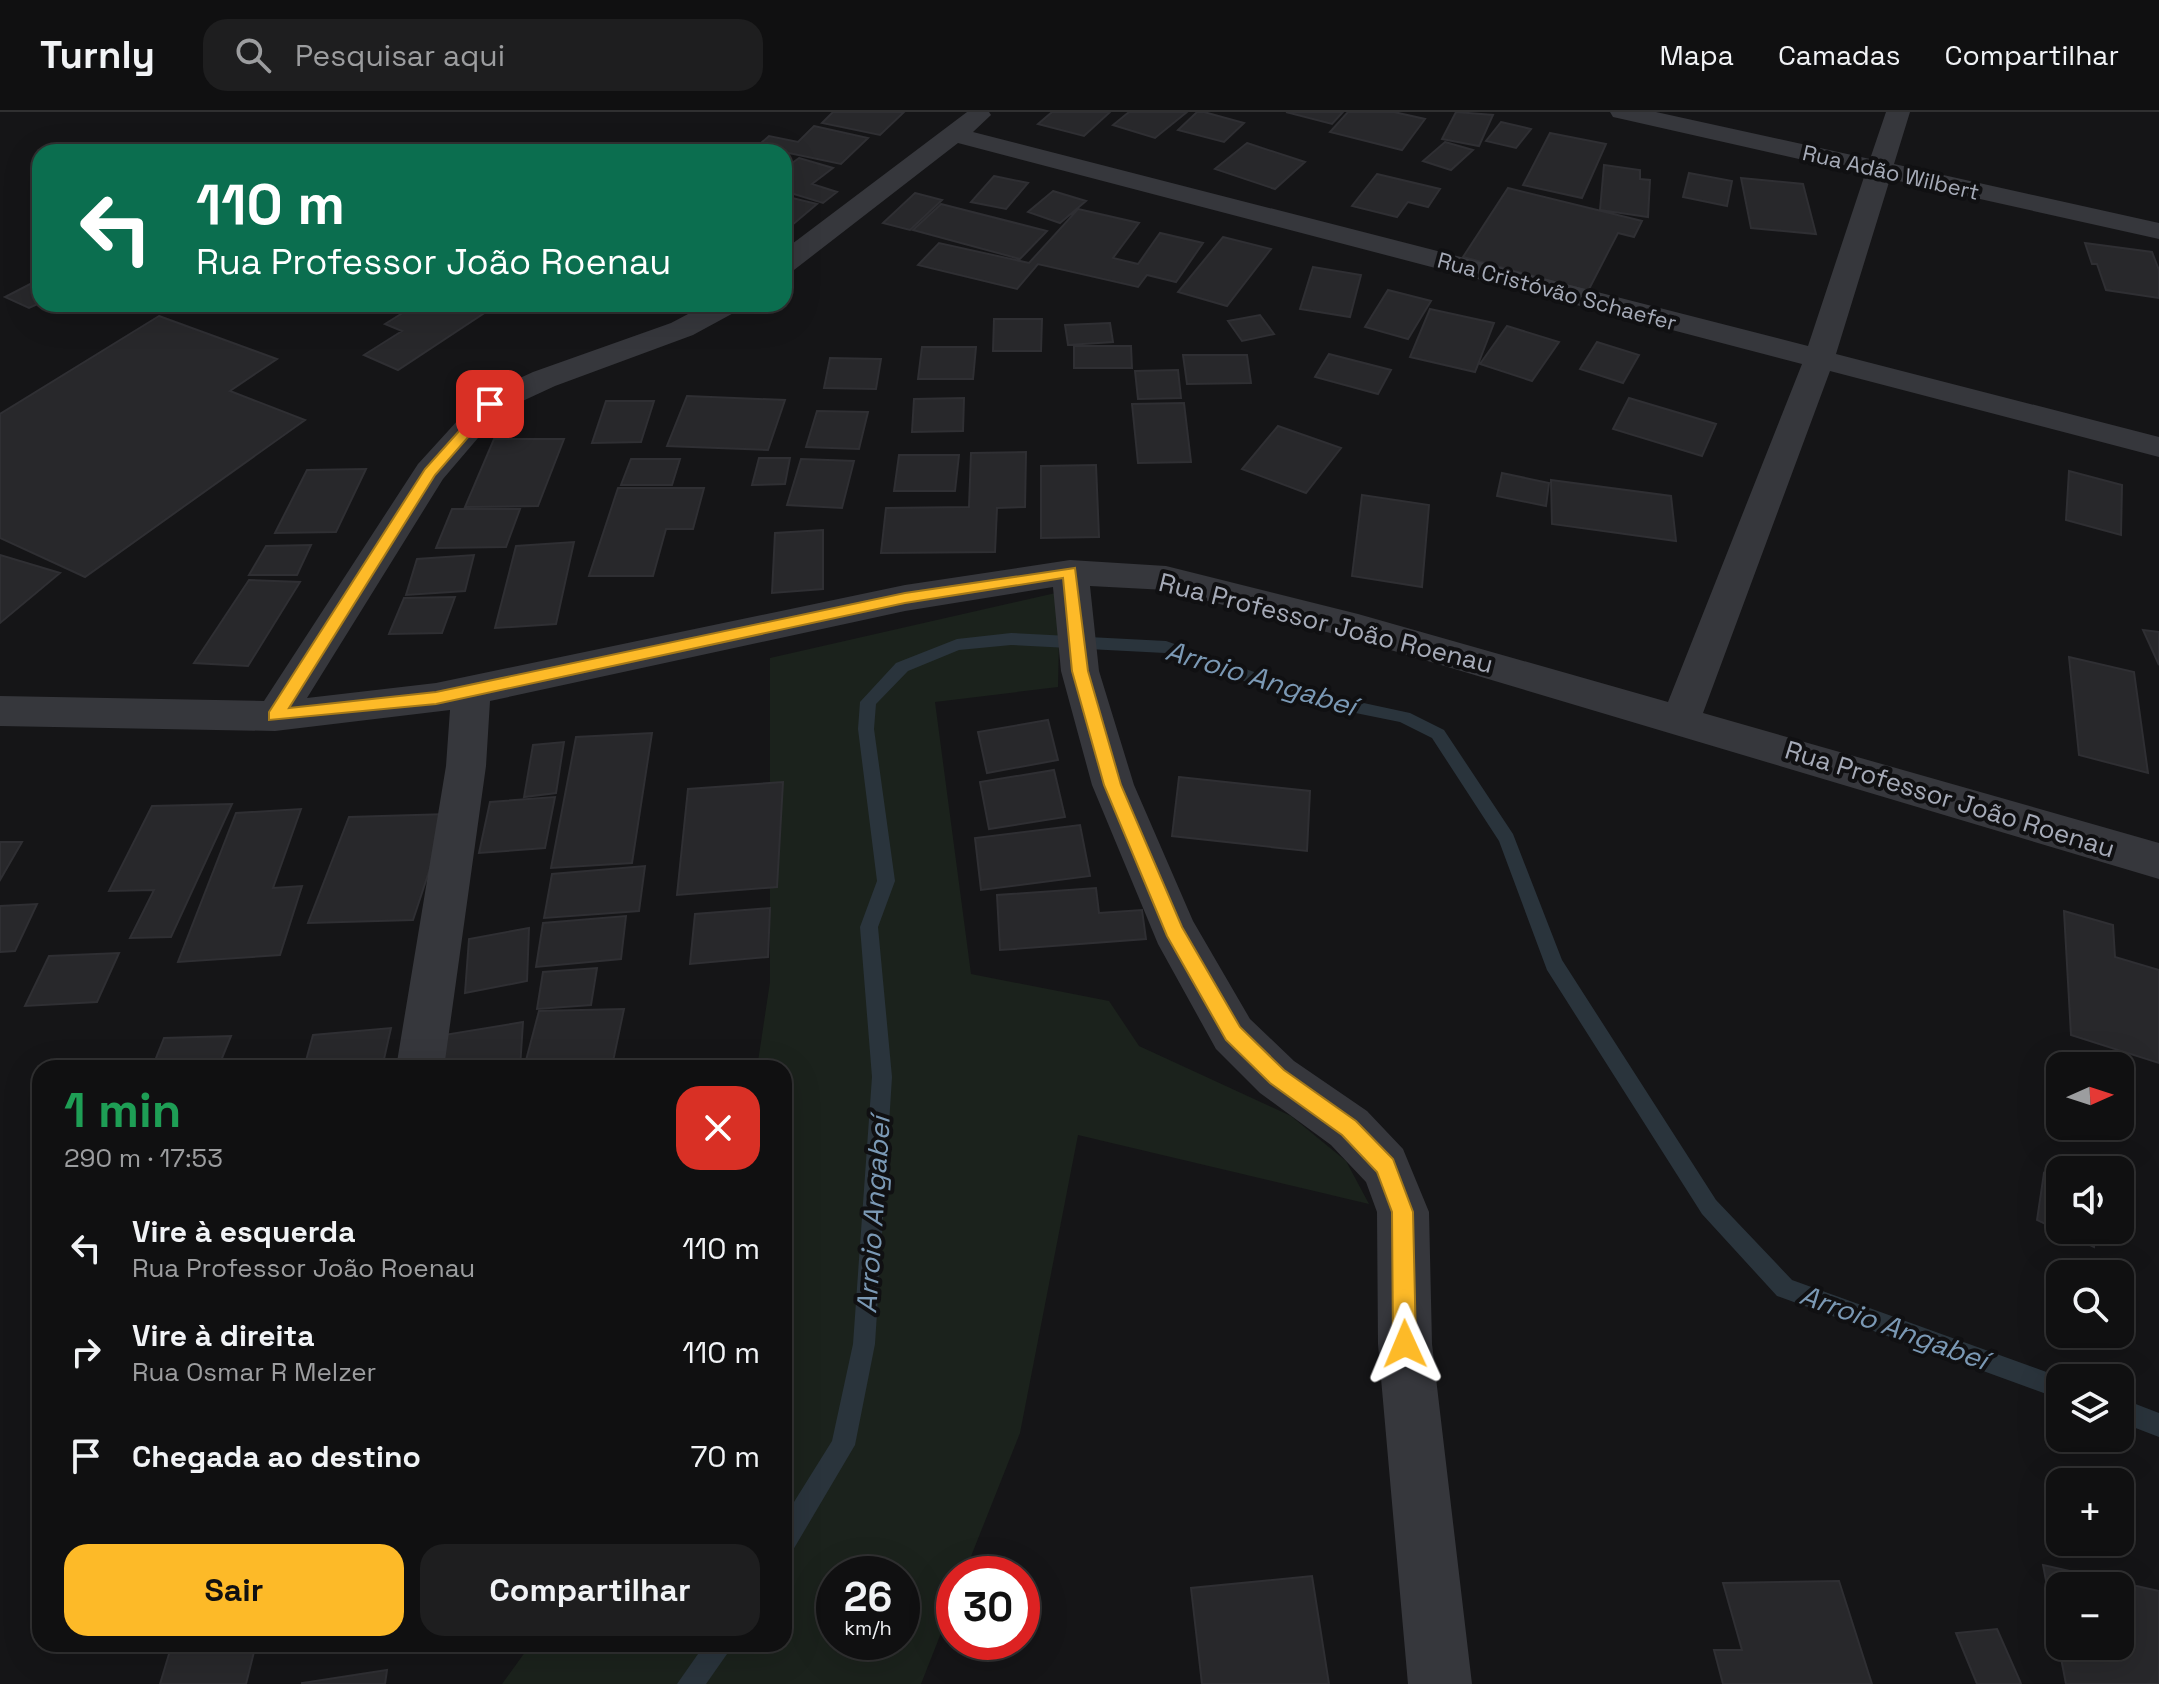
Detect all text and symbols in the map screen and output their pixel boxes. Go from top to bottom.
search box [203,19,763,91]
text: Turnly [40,31,155,79]
icon: search [231,33,275,77]
text: Pesquisar aqui [295,36,505,75]
text: Mapa [1659,37,1734,73]
text: Camadas [1778,37,1901,73]
text: Compartilhar [1945,37,2119,73]
street label: Rua Adão Wilbert [1800,138,1982,206]
text: 110 m [196,169,345,240]
icon: left [64,176,168,280]
text: Rua Professor João Roenau [196,239,671,285]
street label: Rua Cristóvão Schaefer [1434,246,1680,336]
pin [456,370,524,438]
icon: arrive [468,382,512,426]
street label: Rua Professor João Roenau [1155,565,1497,681]
water label: Arroio Angabeí [1162,632,1365,725]
street label: Rua Professor João Roenau [1781,733,2119,865]
north arrow [2046,1052,2134,1140]
map controls [2046,1052,2134,1660]
text: 1 min [64,1080,181,1141]
button: close [676,1086,760,1170]
water label: Arroio Angabeí [848,1110,898,1314]
text: 290 m · 17:53 [64,1141,223,1175]
button: sound [2046,1156,2134,1244]
text: Vire à esquerda [132,1212,356,1251]
icon: left [64,1226,108,1270]
text: 110 m [682,1229,760,1268]
text: Rua Professor João Roenau [132,1251,475,1285]
button: search [2046,1260,2134,1348]
water label: Arroio Angabeí [1795,1276,1997,1379]
position arrow [1363,1302,1447,1386]
text: Vire à direita [132,1316,315,1355]
icon: right [64,1330,108,1374]
text: 110 m [682,1333,760,1372]
text: Rua Osmar R Melzer [132,1355,376,1389]
button: layers [2046,1364,2134,1452]
icon: arrive [64,1434,108,1478]
text: Chegada ao destino [132,1437,421,1476]
text: 70 m [691,1437,760,1476]
button: + [2046,1468,2134,1556]
button: Sair [64,1544,404,1636]
button: Compartilhar [420,1544,760,1636]
speed limit sign: 30 [936,1556,1040,1660]
text: 26 [844,1572,892,1623]
button: − [2046,1572,2134,1660]
text: km/h [844,1615,892,1641]

